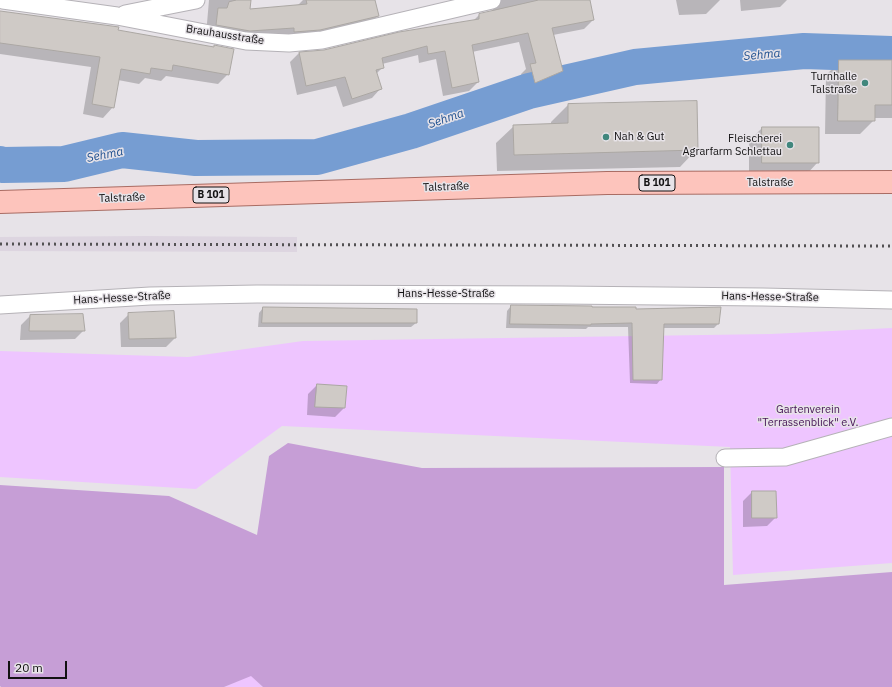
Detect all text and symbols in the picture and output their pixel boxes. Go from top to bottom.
street label: Brauhausstraße [185,22,265,48]
water label: Sehma [743,46,781,64]
place label: Turnhalle Talstraße [811,70,857,96]
marker: Turnhalle Talstraße [860,78,870,88]
water label: Sehma [426,106,466,132]
place label: Nah & Gut [614,130,664,144]
marker: Nah & Gut [601,132,611,142]
place label: Fleischerei Agrarfarm Schlettau [683,132,782,158]
marker: Fleischerei Agrarfarm Schlettau [785,140,795,150]
water label: Sehma [85,144,125,166]
road number: B 101 [639,175,675,191]
street label: Talstraße [747,176,793,190]
street label: Talstraße [423,180,469,194]
road number: B 101 [193,187,229,203]
street label: Talstraße [99,191,145,205]
street label: Hans-Hesse-Straße [397,287,495,301]
street label: Hans-Hesse-Straße [73,289,171,307]
street label: Hans-Hesse-Straße [721,290,819,304]
park label: Gartenverein "Terrassenblick" e.V. [757,403,859,429]
scale bar [10,653,69,679]
text: 20 m [15,660,43,675]

